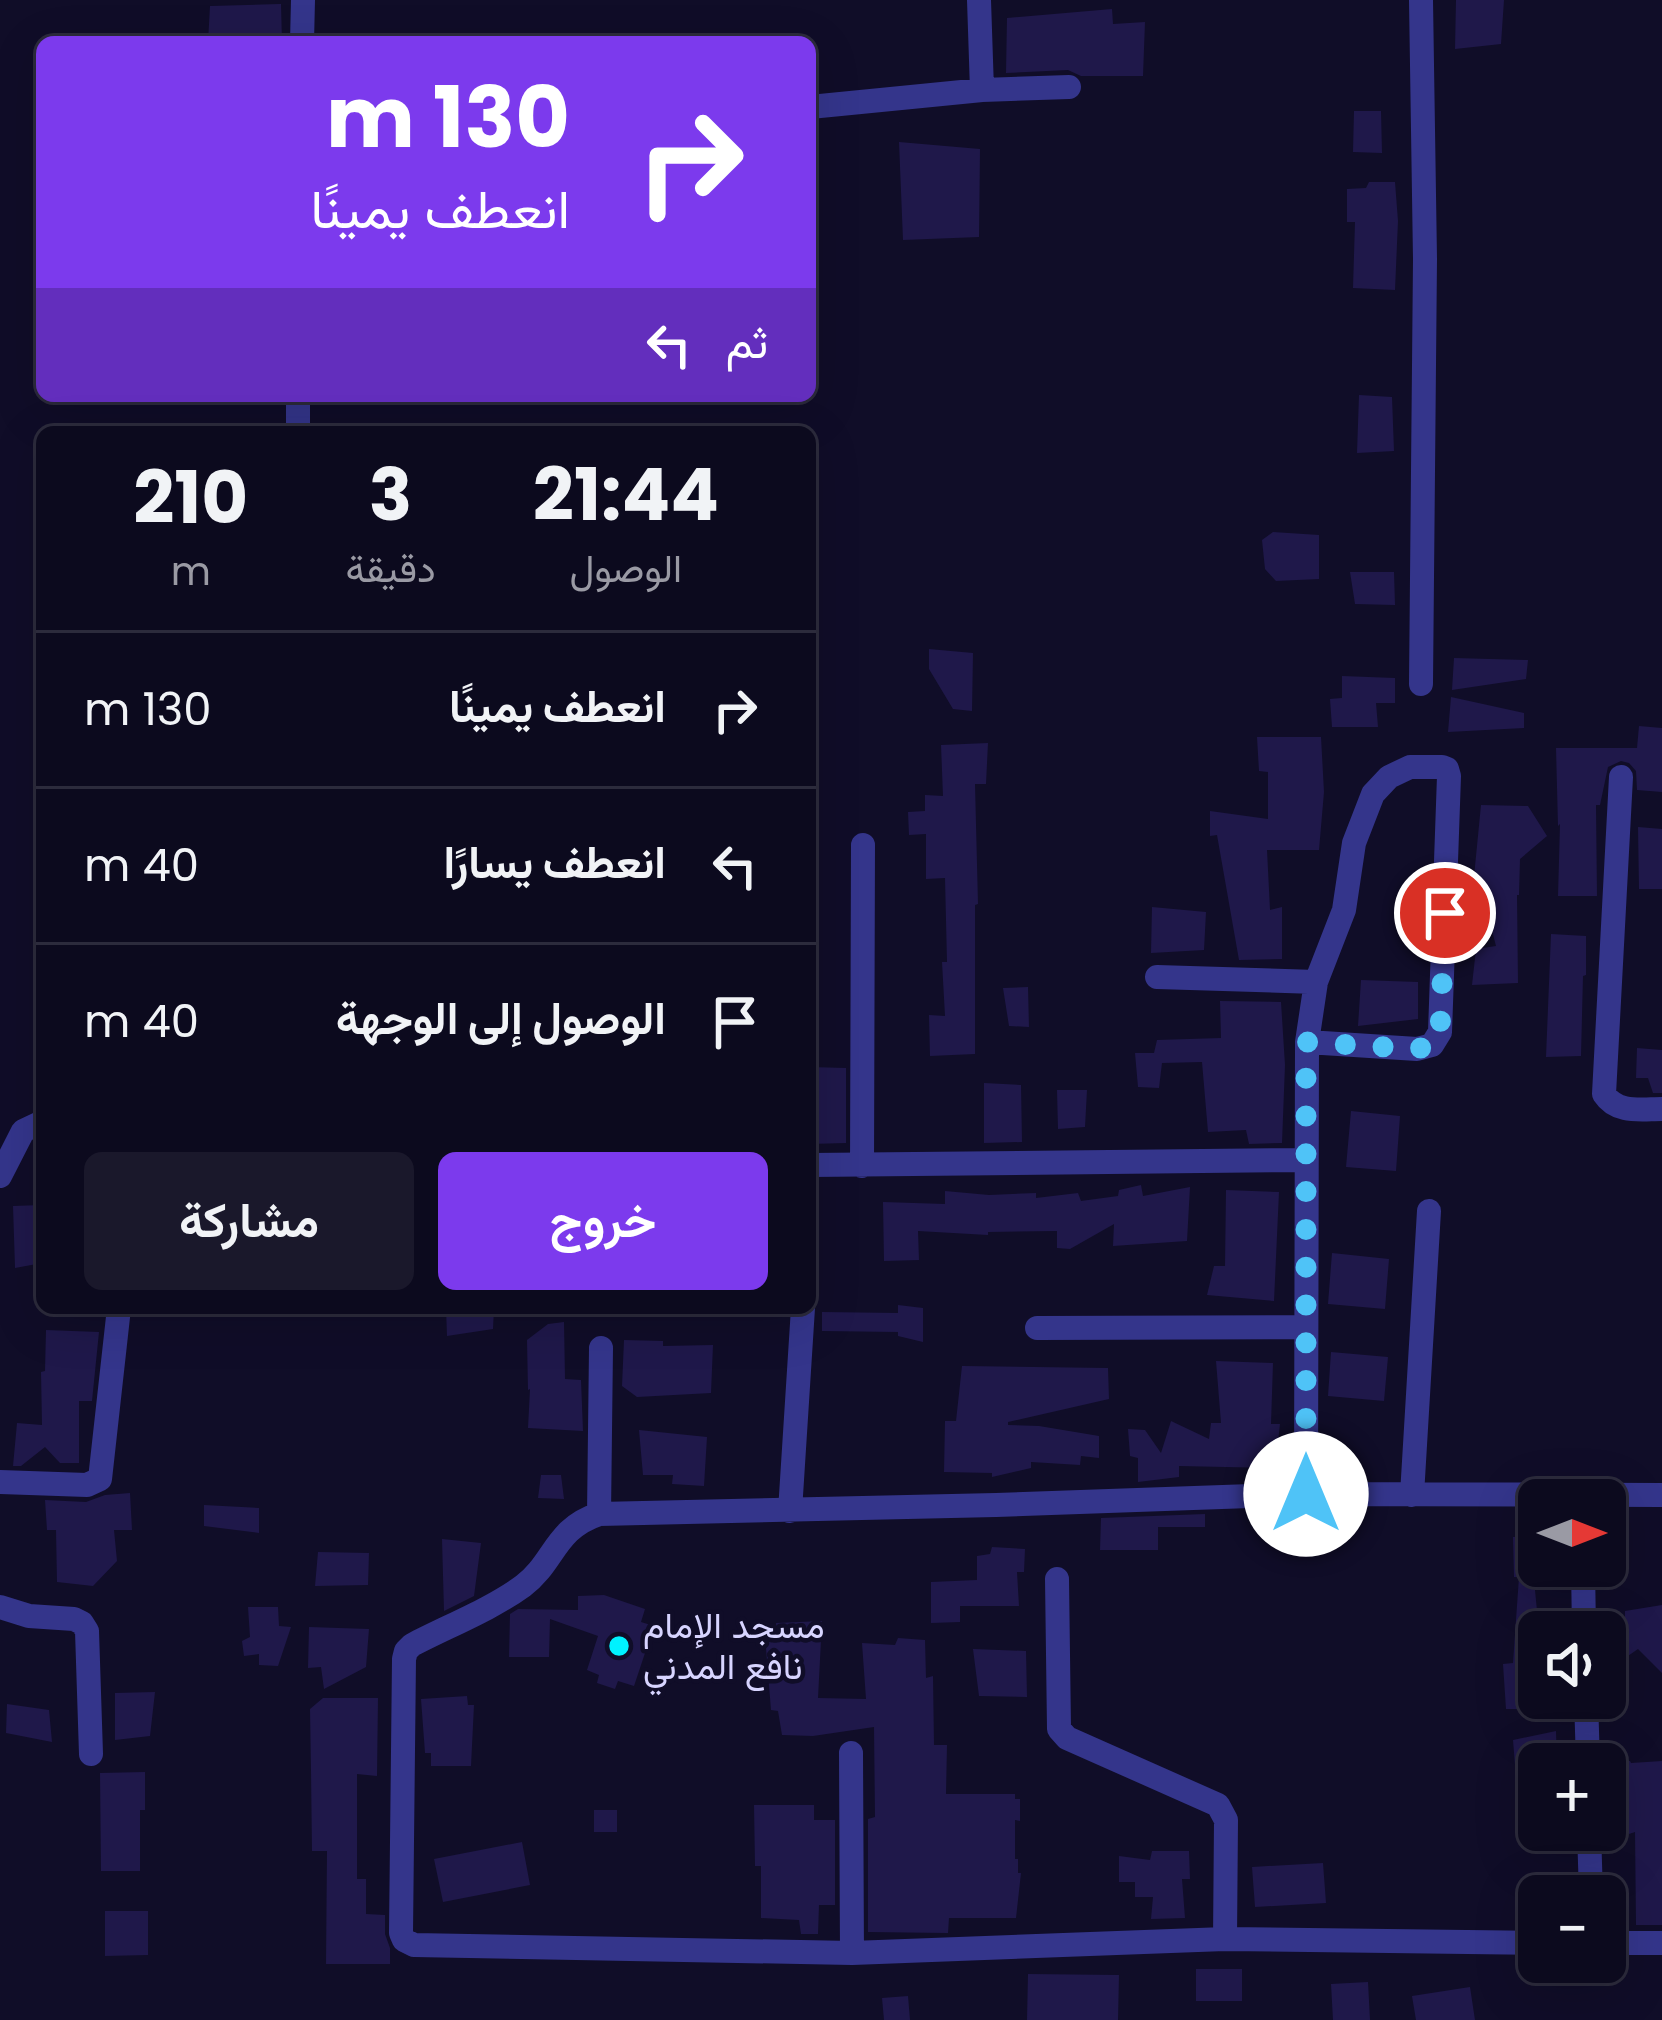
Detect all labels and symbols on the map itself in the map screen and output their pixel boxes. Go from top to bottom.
pin [1394,862,1496,964]
position arrow [1243,1431,1369,1557]
north arrow [1518,1479,1626,1587]
place label: مسجد الإمام نافع المدني [643,1600,825,1696]
marker: مسجد الإمام نافع المدني [606,1633,632,1659]

